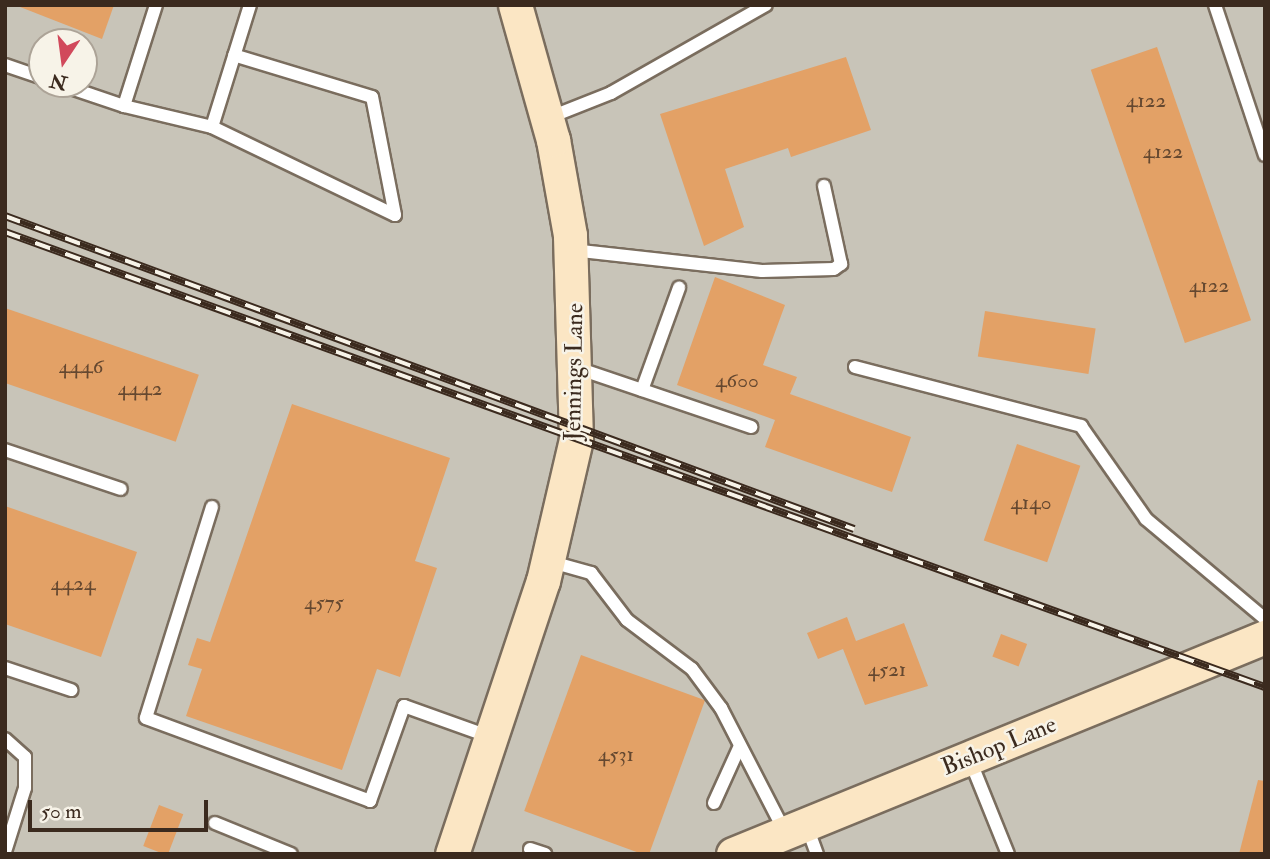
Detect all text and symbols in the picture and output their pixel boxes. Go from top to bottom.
north arrow [28,28,98,98]
text: N [48,68,70,95]
house number: 4122 [1126,88,1166,114]
house number: 4122 [1143,139,1183,165]
house number: 4122 [1189,273,1229,299]
street label: Jennings Lane [558,303,590,441]
house number: 4446 [59,354,103,380]
house number: 4600 [715,368,759,394]
house number: 4442 [118,376,162,402]
house number: 4140 [1011,490,1051,516]
house number: 4424 [51,571,95,597]
house number: 4575 [304,590,344,616]
house number: 4521 [868,657,906,683]
street label: Bishop Lane [937,710,1061,782]
house number: 4531 [598,742,634,768]
scale bar [32,786,212,830]
text: 50 m [41,798,82,825]

